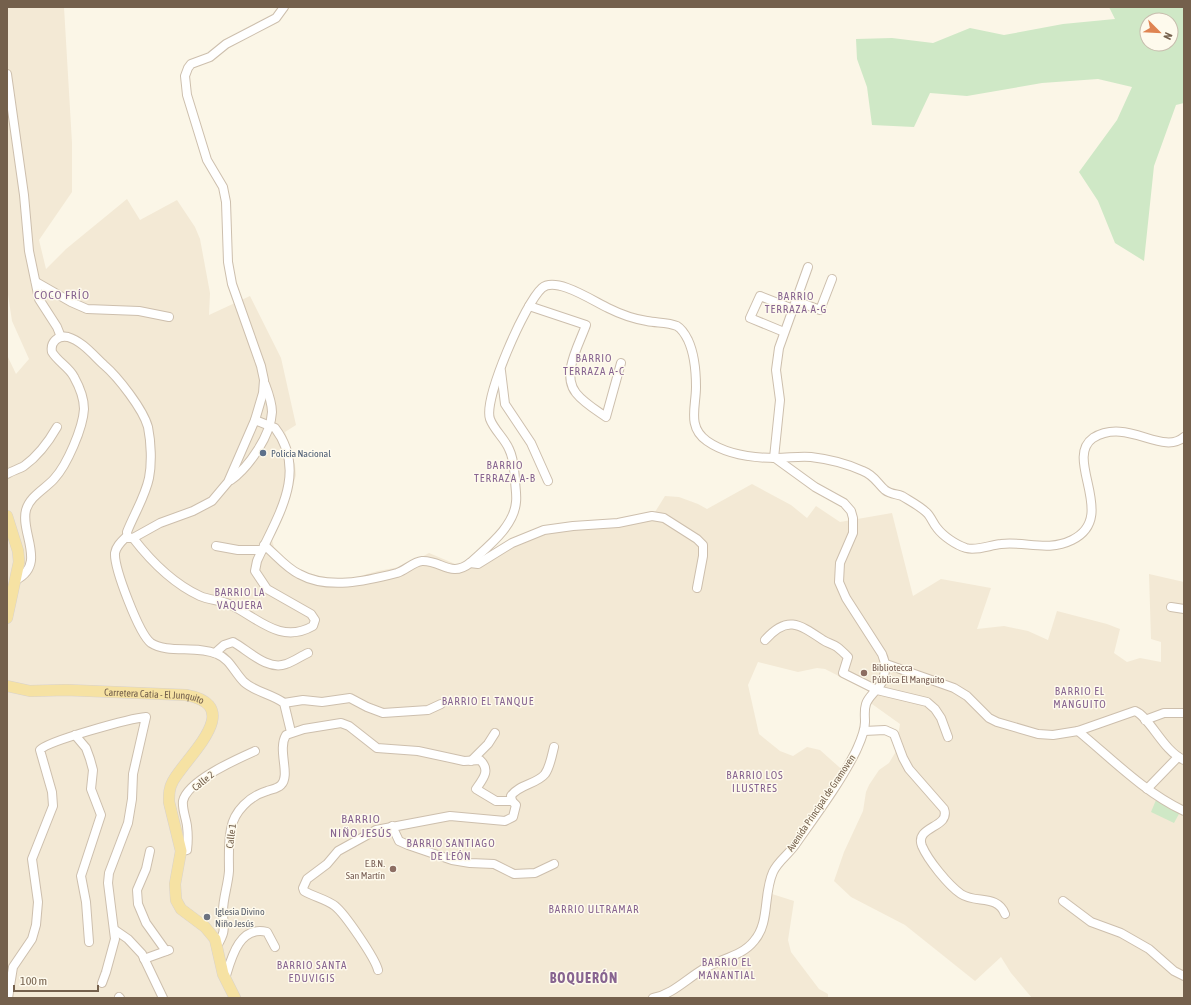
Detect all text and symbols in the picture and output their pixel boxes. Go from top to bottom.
north arrow [1139,12,1179,52]
text: N [1161,31,1175,41]
district label: COCO FRÍO [34,288,90,302]
district label: BARRIO TERRAZA A-G [765,290,827,315]
district label: BARRIO TERRAZA A-C [563,352,625,377]
marker: Policía Nacional [258,448,268,458]
place label: Policía Nacional [271,448,331,459]
district label: BARRIO TERRAZA A-B [474,459,536,484]
district label: BARRIO LA VAQUERA [215,586,266,611]
place label: Bibliotecca Pública El Manguito [872,662,945,685]
marker: Bibliotecca Pública El Manguito [859,668,869,678]
district label: BARRIO EL MANGUITO [1053,685,1107,710]
street label: Carretera Catia - El Junquito [104,686,207,706]
district label: BARRIO EL TANQUE [442,695,534,707]
street label: Avenida Principal de Gramoven [784,752,858,853]
street label: Calle 2 [190,769,216,793]
district label: BARRIO LOS ILUSTRES [726,769,784,794]
district label: BARRIO NIÑO JESÚS [330,812,392,840]
street label: Calle 1 [224,823,238,849]
district label: BARRIO SANTIAGO DE LEÓN [406,837,496,862]
place label: E.B.N. San Martín [346,858,385,881]
marker: E.B.N. San Martín [388,864,398,874]
district label: BARRIO ULTRAMAR [548,903,640,915]
place label: Iglesia Divino Niño Jesús [215,906,265,929]
marker: Iglesia Divino Niño Jesús [202,912,212,922]
district label: BARRIO EL MANANTIAL [698,956,756,981]
district label: BARRIO SANTA EDUVIGIS [277,959,347,984]
scale bar [14,967,98,993]
district label: BOQUERÓN [550,969,618,986]
text: 100 m [20,974,47,988]

